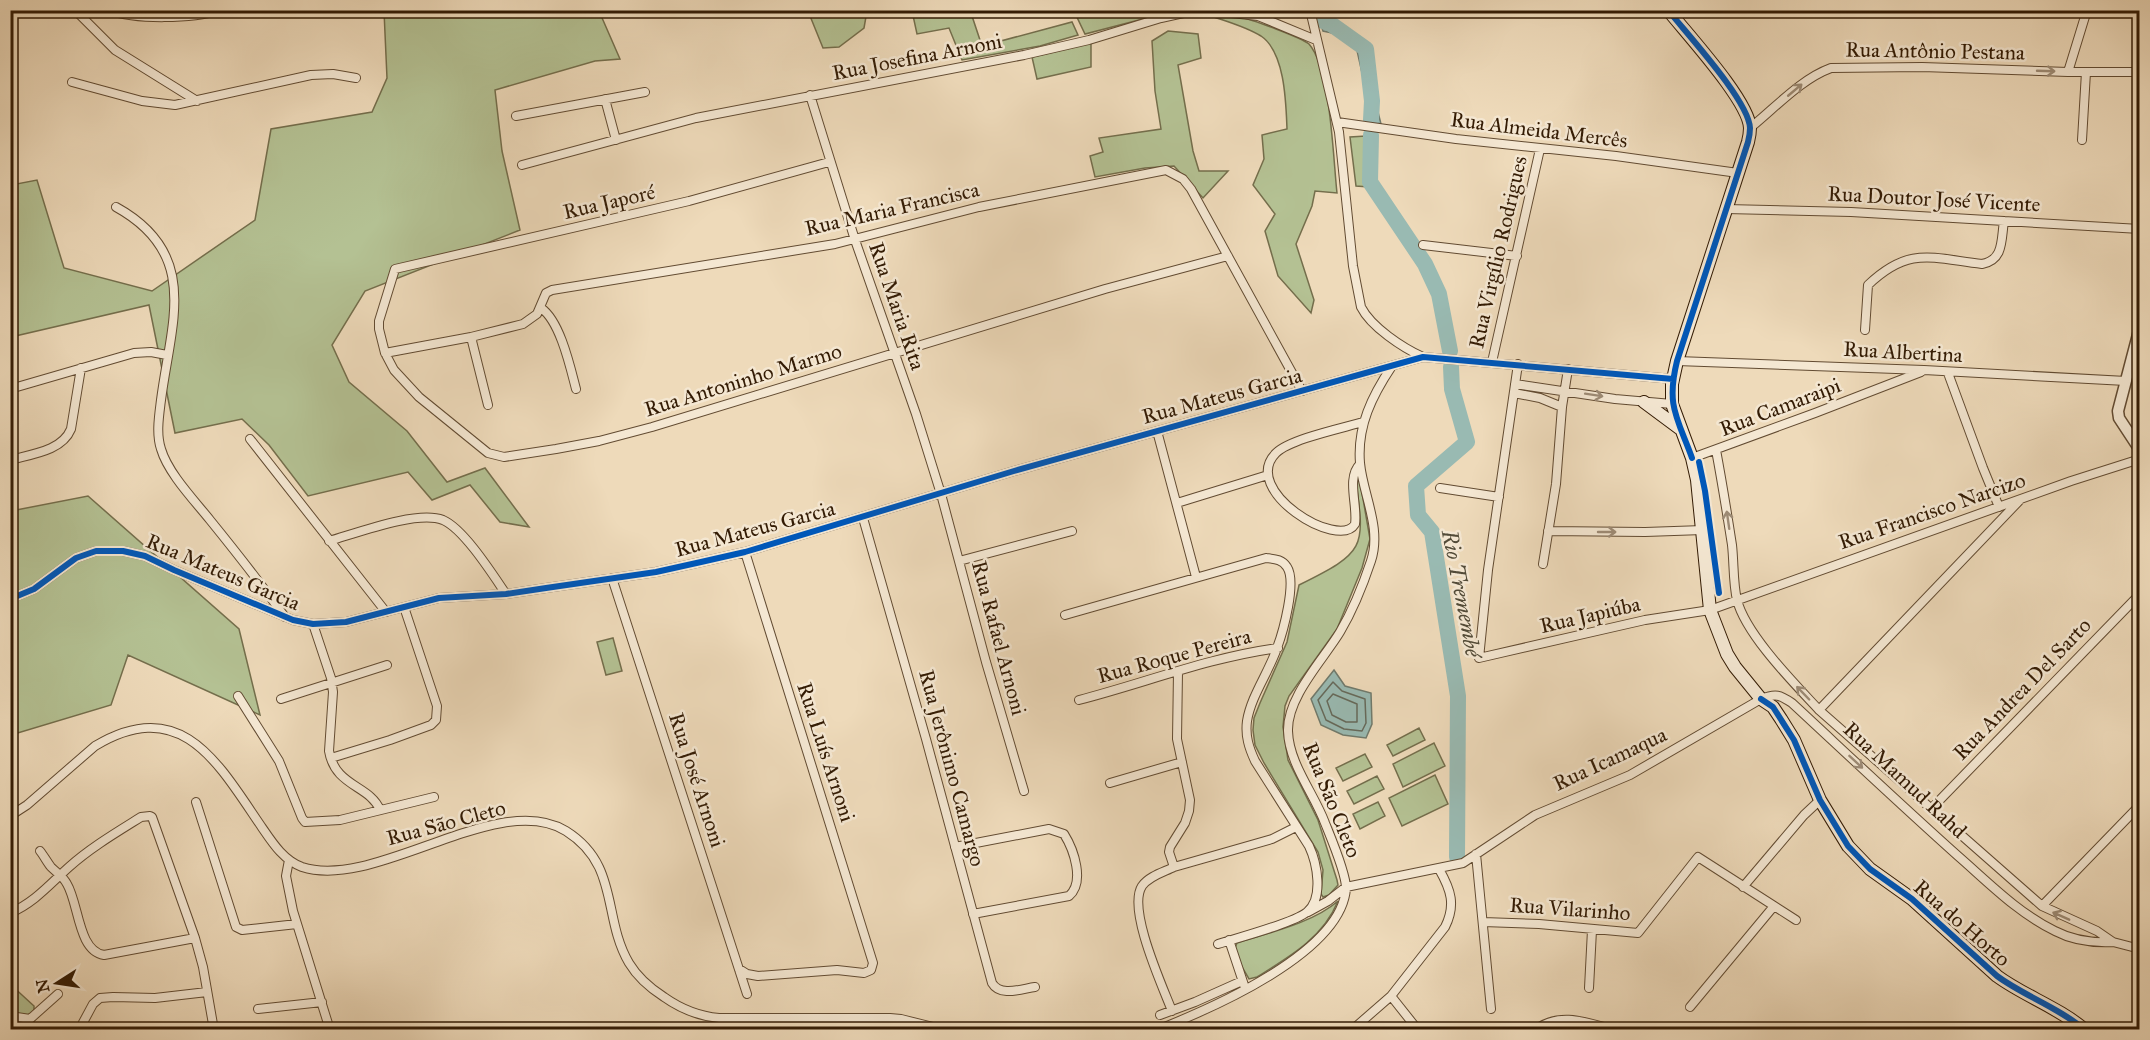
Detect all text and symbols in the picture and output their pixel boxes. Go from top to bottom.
street label: Rua Josefina Arnoni [830,28,1004,86]
street label: Rua Antônio Pestana [1845,36,2025,66]
one-way arrow [2036,66,2056,77]
one-way arrow [1787,83,1802,97]
street label: Rua Almeida Mercês [1449,106,1629,154]
street label: Rua Virgílio Rodrigues [1463,153,1533,351]
street label: Rua Maria Francisca [802,176,982,242]
street label: Rua Japoré [560,179,658,225]
street label: Rua Doutor José Vicente [1827,180,2041,218]
street label: Rua Maria Rita [863,239,931,373]
street label: Rua Albertina [1843,336,1963,368]
street label: Rua Antoninho Marmo [641,338,845,422]
street label: Rua Mateus Garcia [1139,362,1305,430]
street label: Rua Camaraipi [1716,372,1844,442]
one-way arrow [1583,390,1603,401]
street label: Rua Francisco Narcizo [1835,467,2029,555]
street label: Rua Mateus Garcia [672,495,838,563]
one-way arrow [1722,511,1733,530]
water label: Rio Tremembé [1436,526,1488,663]
one-way arrow [1596,526,1616,538]
street label: Rua Mateus Garcia [142,528,304,616]
street label: Rua Rafael Arnoni [966,558,1032,718]
street label: Rua Japiúba [1537,591,1643,639]
street label: Rua Andrea Del Sarto [1947,612,2097,766]
street label: Rua Roque Pereira [1094,623,1254,689]
street label: Rua Jerônimo Camargo [913,667,991,869]
street label: Rua Luís Arnoni [791,679,861,825]
one-way arrow [1796,685,1810,700]
street label: Rua José Arnoni [663,709,731,851]
street label: Rua Mamud Rahd [1838,716,1972,844]
street label: Rua Icamaqua [1549,721,1671,797]
street label: Rua São Cleto [1297,738,1367,862]
one-way arrow [1848,755,1863,769]
street label: Rua São Cleto [384,795,509,851]
street label: Rua do Horto [1908,874,2016,972]
street label: Rua Vilarinho [1509,892,1632,926]
one-way arrow [2053,910,2071,921]
north arrow [27,953,87,1013]
text: N [32,977,54,995]

